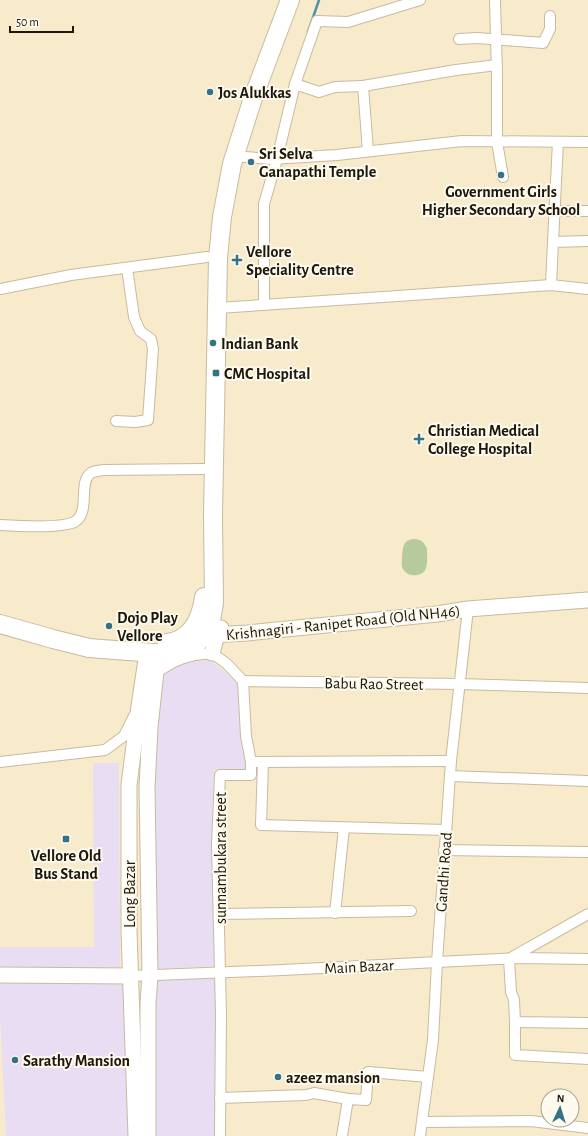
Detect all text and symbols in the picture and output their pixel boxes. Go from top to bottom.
scale bar [10,8,73,34]
text: 50 m [16,16,39,28]
place label: Jos Alukkas [218,85,291,101]
marker: Jos Alukkas [205,87,215,97]
place label: Sri Selva Ganapathi Temple [259,146,377,180]
marker: Sri Selva Ganapathi Temple [246,157,256,167]
marker: Government Girls Higher Secondary School [496,170,506,180]
place label: Government Girls Higher Secondary School [422,184,580,219]
place label: Vellore Speciality Centre [246,244,354,279]
marker: Vellore Speciality Centre [231,254,243,266]
place label: Indian Bank [221,336,298,352]
marker: Indian Bank [208,338,218,348]
place label: CMC Hospital [224,366,310,382]
marker: CMC Hospital [211,368,221,378]
place label: Christian Medical College Hospital [428,423,539,457]
marker: Christian Medical College Hospital [413,433,425,445]
street label: Krishnagiri - Ranipet Road (Old NH46) [225,603,461,643]
place label: Dojo Play Vellore [117,610,179,644]
marker: Dojo Play Vellore [104,621,114,631]
street label: Babu Rao Street [324,675,424,693]
street label: sunnambukara street [213,792,229,924]
street label: Gandhi Road [433,832,455,912]
marker: Vellore Old Bus Stand [61,834,71,844]
place label: Vellore Old Bus Stand [31,848,102,882]
street label: Long Bazar [122,859,138,928]
street label: Main Bazar [324,957,395,977]
place label: Sarathy Mansion [23,1053,130,1070]
marker: Sarathy Mansion [10,1055,20,1065]
place label: azeez mansion [286,1070,380,1086]
marker: azeez mansion [273,1072,283,1082]
north arrow [540,1088,580,1128]
text: N [556,1093,565,1104]

